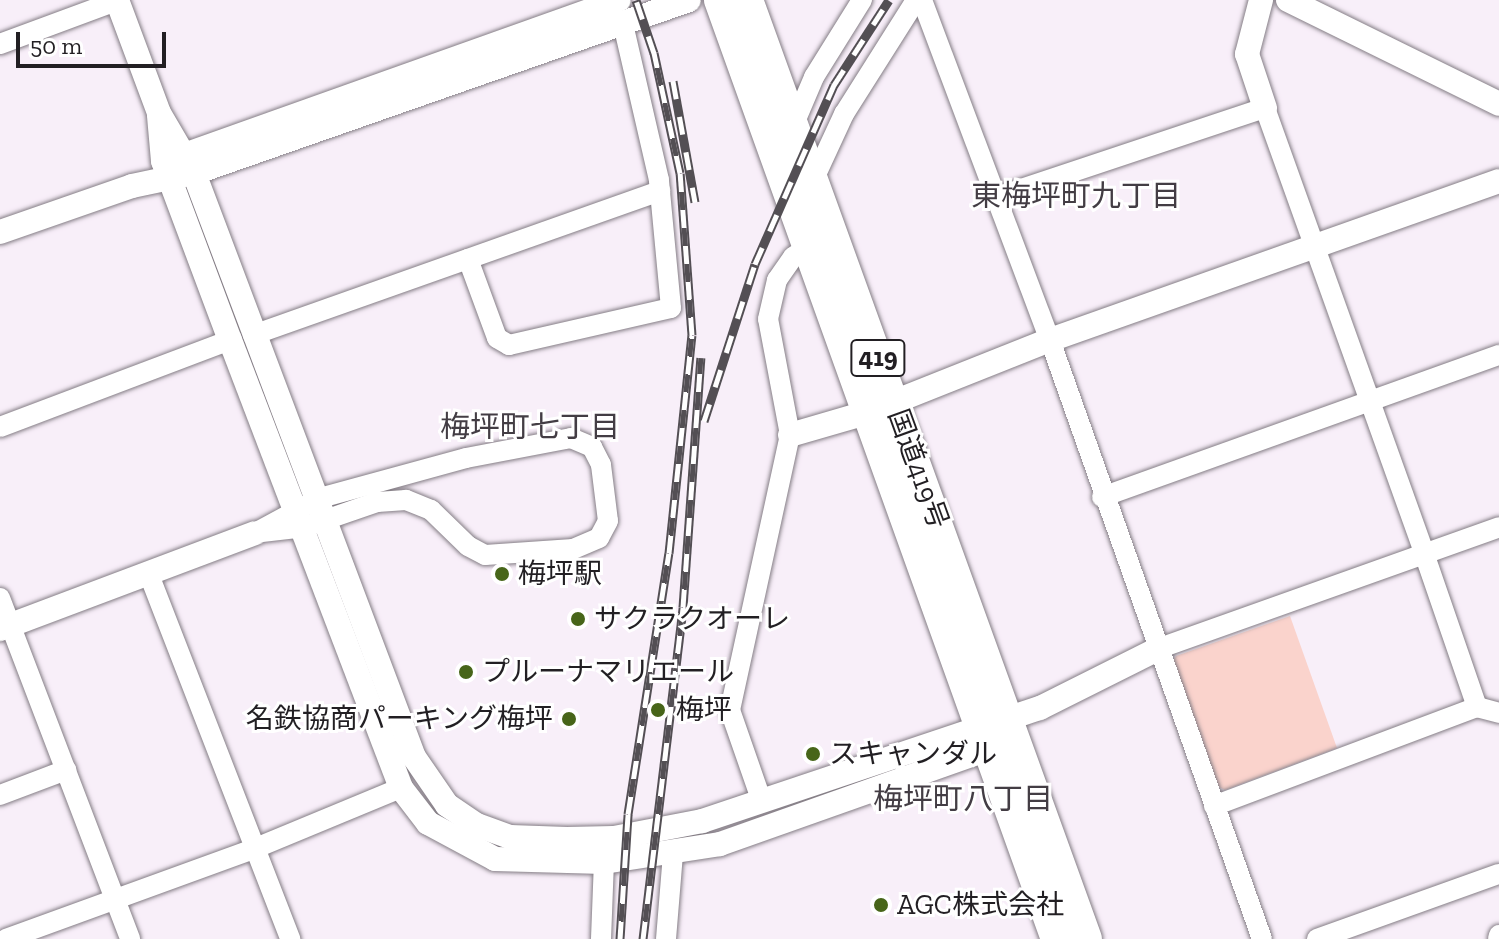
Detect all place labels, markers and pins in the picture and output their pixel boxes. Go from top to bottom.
place label: 梅坪駅 [518,557,602,591]
marker: 梅坪駅 [493,565,511,583]
place label: サクラクオーレ [594,602,790,636]
marker: サクラクオーレ [569,610,587,628]
place label: プルーナマリエール [482,655,734,689]
marker: プルーナマリエール [457,663,475,681]
place label: 梅坪 [676,693,732,727]
marker: 梅坪 [647,699,669,721]
place label: 名鉄協商パーキング梅坪 [245,702,553,736]
marker: 名鉄協商パーキング梅坪 [560,710,578,728]
place label: スキャンダル [829,737,997,771]
marker: スキャンダル [804,745,822,763]
place label: AGC株式会社 [897,888,1064,922]
marker: AGC株式会社 [872,896,890,914]

